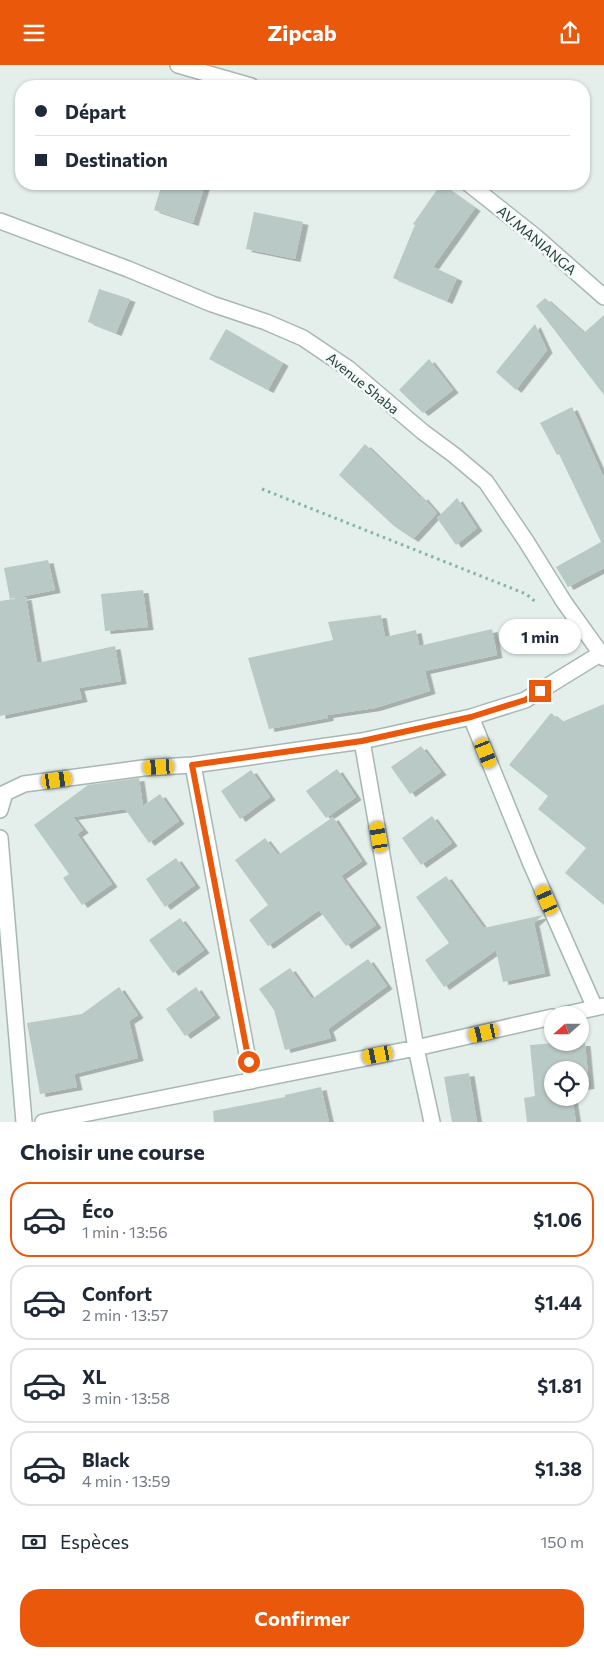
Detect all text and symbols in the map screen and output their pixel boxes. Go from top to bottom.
icon: menu [20,19,48,47]
text: Zipcab [267,19,337,46]
icon: share [556,19,584,47]
text: Départ [65,100,126,123]
text: Destination [65,148,168,171]
street label: AV.MANIANGA [494,202,580,278]
street label: Avenue Shaba [323,349,403,417]
callout: 1 min [499,619,581,653]
text: 1 min [521,627,559,646]
route end [529,680,551,702]
car [473,736,498,770]
car [143,759,174,775]
car [41,770,72,790]
car [369,821,388,853]
car [534,883,559,917]
north arrow [544,1006,589,1051]
map controls [544,1006,589,1106]
car [467,1022,500,1044]
car [361,1045,394,1065]
route start [238,1051,260,1073]
button: locate [544,1061,589,1106]
text: Choisir une course [20,1138,205,1165]
icon: car [22,1197,67,1242]
text: Éco [82,1199,114,1222]
text: $1.06 [533,1208,582,1231]
text: 1 min · 13:56 [82,1222,168,1241]
icon: car [22,1280,67,1325]
text: Confort [82,1282,152,1305]
text: $1.44 [534,1291,582,1314]
text: 2 min · 13:57 [82,1305,168,1324]
icon: car [22,1363,67,1408]
text: XL [82,1365,107,1388]
text: $1.81 [537,1374,582,1397]
text: 3 min · 13:58 [82,1388,170,1407]
icon: car [22,1446,67,1491]
text: Black [82,1448,130,1471]
text: $1.38 [535,1457,582,1480]
text: 4 min · 13:59 [82,1471,170,1490]
icon: cash [20,1528,48,1556]
text: Espèces [60,1530,129,1553]
text: 150 m [541,1532,584,1551]
button: Confirmer [20,1589,584,1647]

